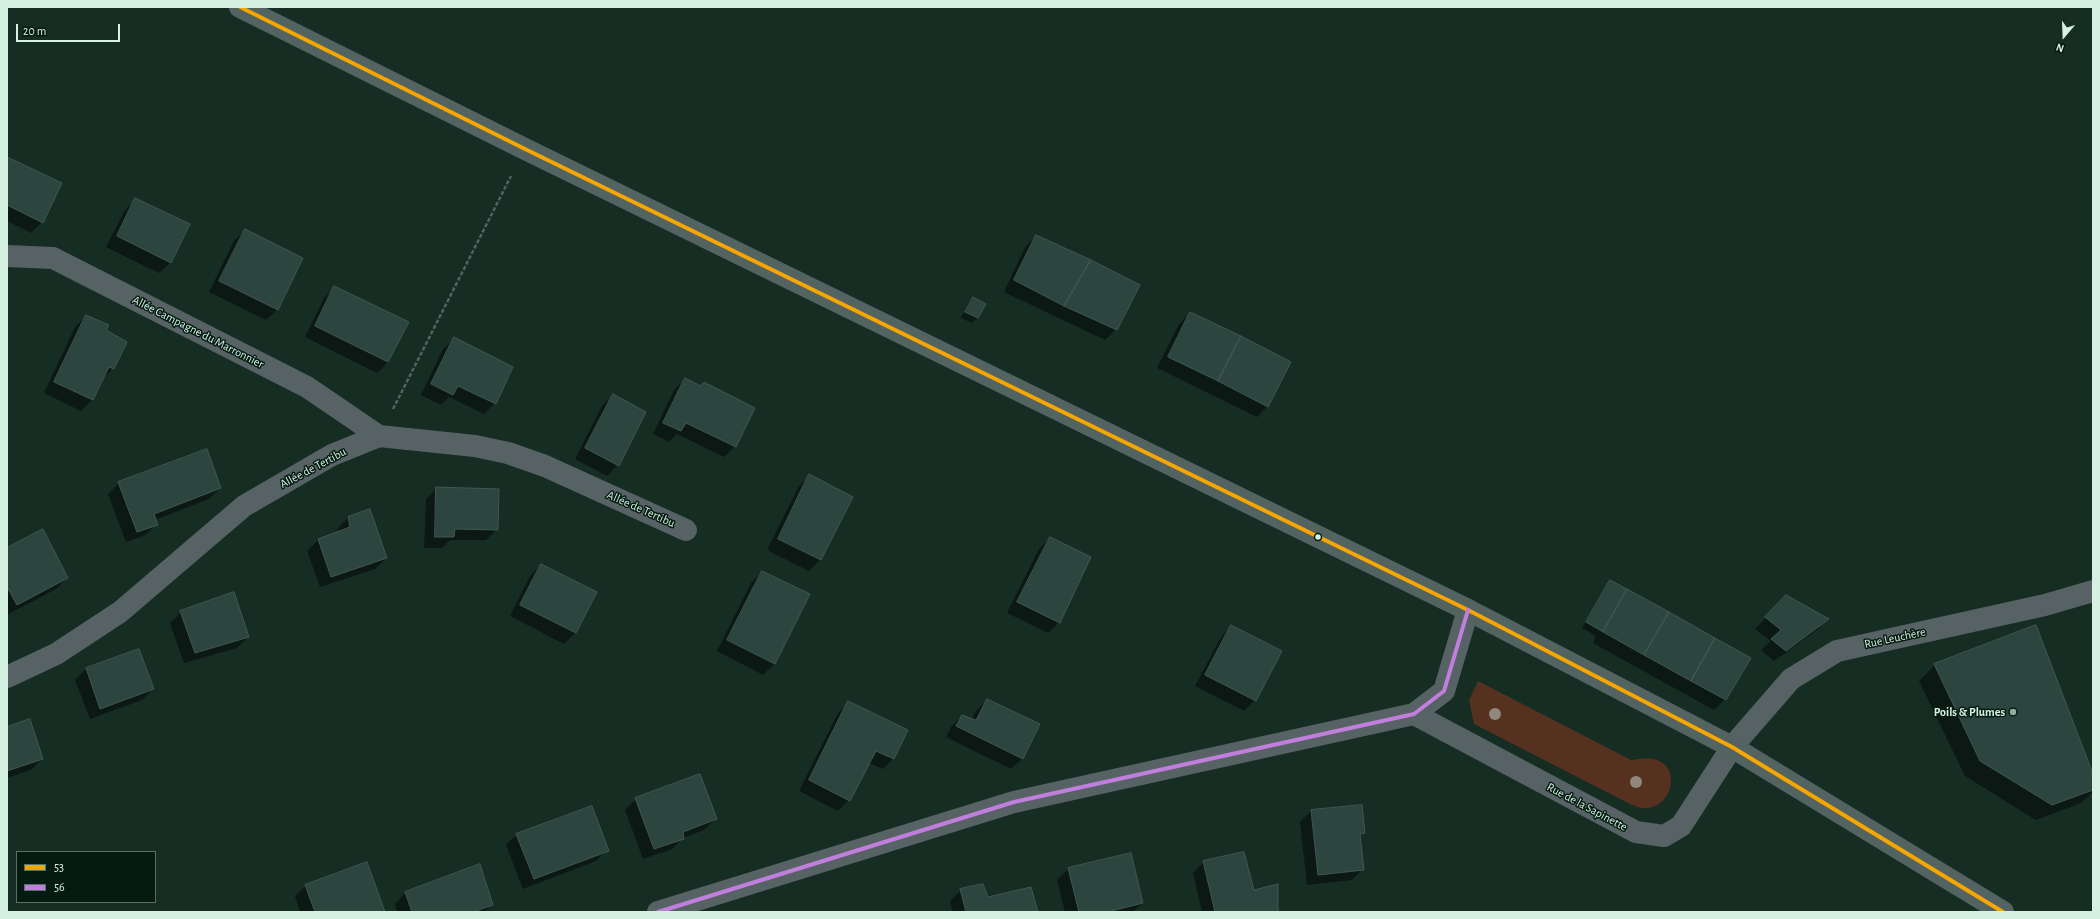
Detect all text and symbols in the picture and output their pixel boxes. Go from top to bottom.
scale bar [18,16,122,42]
north arrow [2044,16,2084,56]
text: 20 m [23,25,46,37]
text: N [2055,41,2065,54]
street label: Allée Campagne du Marronnier [130,293,266,371]
street label: Allée de Tertibu [277,444,349,492]
street label: Allée de Tertibu [605,488,677,530]
unlabelled marker [1313,532,1323,542]
street label: Rue Leuchère [1863,624,1927,652]
place label: Poils & Plumes [1934,705,2005,719]
marker: Poils & Plumes [2008,707,2018,717]
street label: Rue de la Sapinette [1544,780,1630,834]
legend [16,851,156,903]
text: 53 [54,861,64,873]
text: 56 [54,881,65,893]

